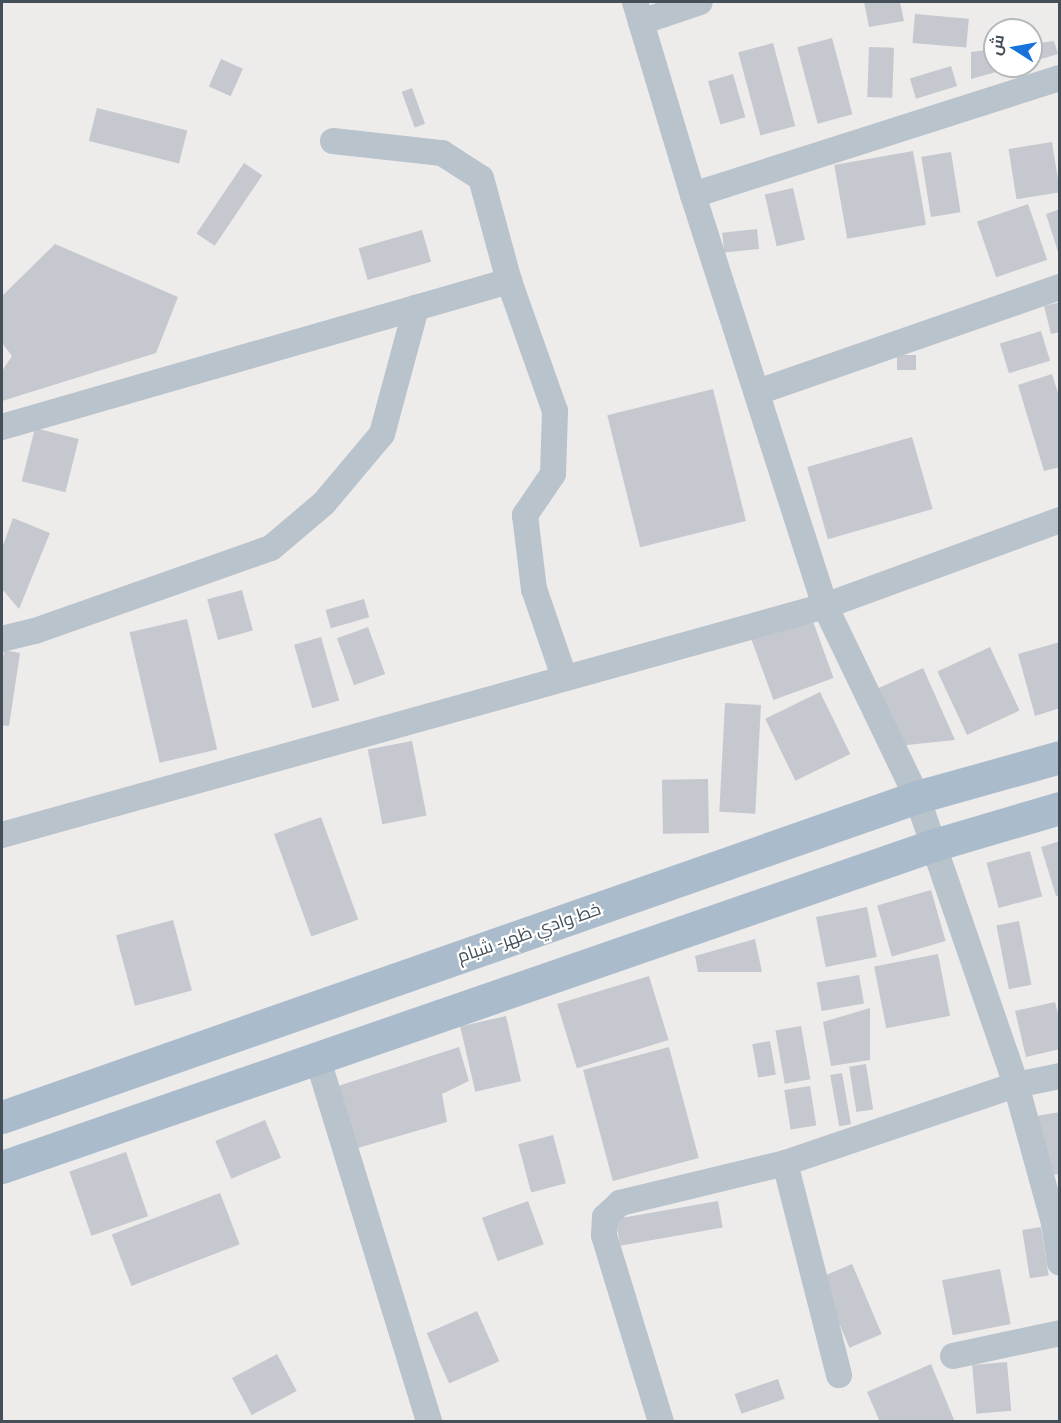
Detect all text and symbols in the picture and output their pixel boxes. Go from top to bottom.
north arrow [983,18,1043,78]
text: ش [986,33,1008,57]
street label: خط وادي ظهر - شبام [452,897,606,969]

